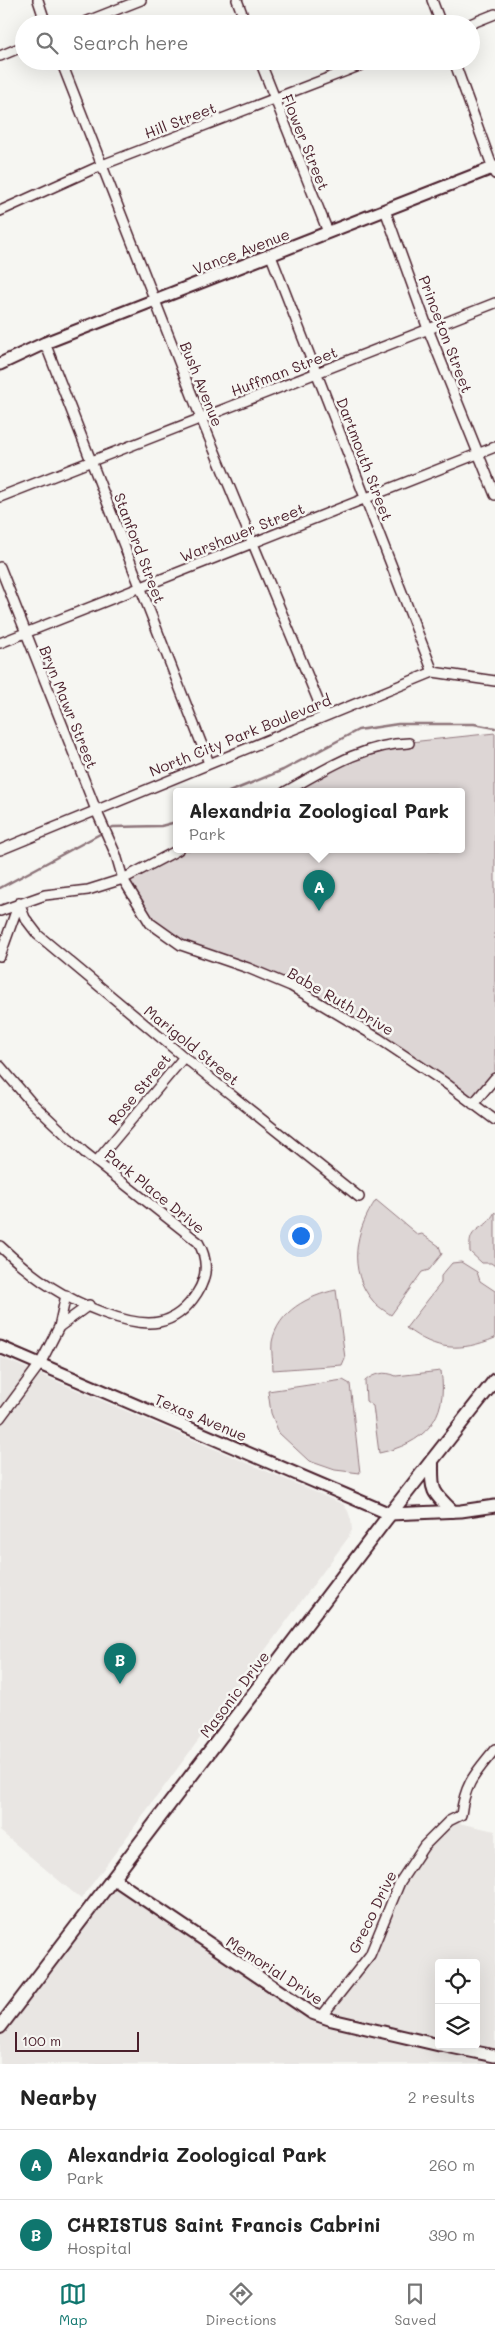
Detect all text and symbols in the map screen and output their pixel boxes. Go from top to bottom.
search box [15,15,480,70]
icon: search [33,29,61,57]
text: Search here [73,30,189,55]
street label: Flower Street [278,91,334,193]
street label: Hill Street [141,97,219,143]
street label: Vance Avenue [190,223,292,279]
street label: Princeton Street [414,273,478,395]
street label: Bush Avenue [176,339,228,429]
street label: Huffman Street [228,341,340,401]
street label: Dartmouth Street [332,395,398,523]
street label: Stanford Street [110,490,170,606]
street label: Warshauer Street [177,498,307,566]
street label: Bryn Mawr Street [35,643,103,771]
street label: North City Park Boulevard [146,689,334,781]
popup [173,788,465,853]
text: Alexandria Zoological Park [189,798,449,823]
text: Park [189,823,225,844]
pin: A [303,870,335,911]
street label: Babe Ruth Drive [284,962,398,1040]
street label: Marigold Street [140,1000,244,1090]
street label: Rose Street [103,1049,175,1129]
street label: Park Place Drive [101,1144,209,1238]
your location [288,1223,314,1249]
street label: Texas Avenue [152,1389,250,1445]
pin: B [104,1643,136,1684]
street label: Masonic Drive [195,1647,273,1741]
street label: Greco Drive [343,1867,401,1957]
street label: Memorial Drive [223,1931,327,2009]
map controls [435,1959,480,2049]
button: locate [435,1959,480,2004]
button: layers [435,2004,480,2049]
scale bar [15,2029,139,2052]
text: 100 m [22,2031,61,2050]
text: Nearby [20,2083,97,2110]
text: 2 results [408,2086,475,2107]
text: Alexandria Zoological Park [67,2142,327,2167]
text: A [30,2154,42,2175]
text: 260 m [429,2154,475,2175]
text: Park [67,2167,103,2188]
text: CHRISTUS Saint Francis Cabrini [67,2212,381,2237]
text: B [31,2224,41,2245]
text: 390 m [428,2224,475,2245]
text: Hospital [67,2237,131,2258]
tab: Map [59,2280,87,2329]
tab: Directions [205,2280,277,2329]
tab: Saved [394,2280,436,2329]

